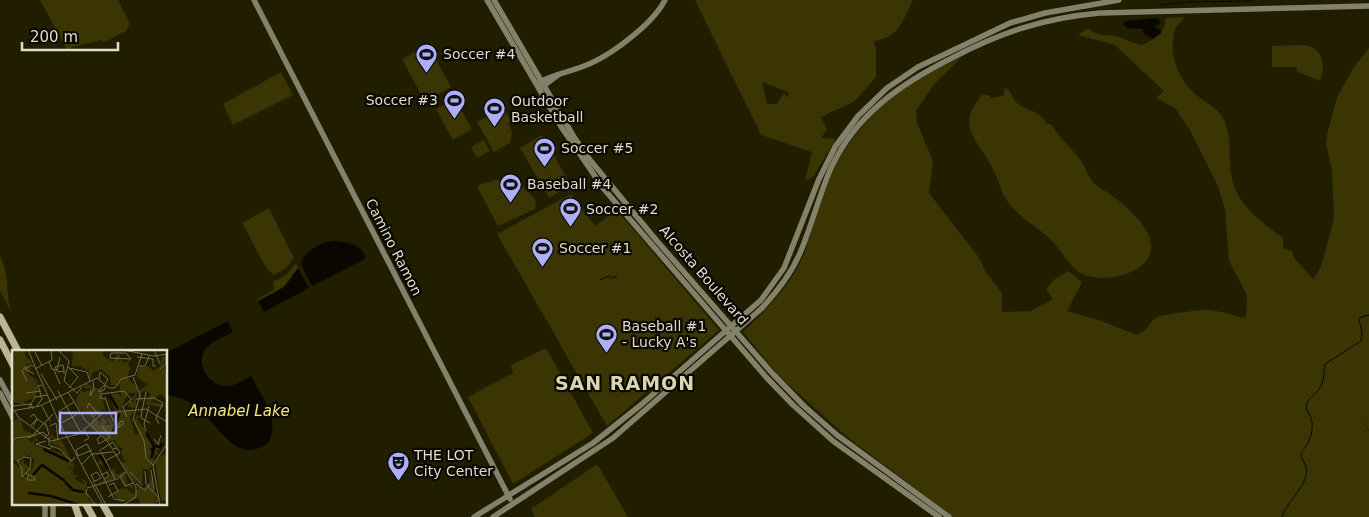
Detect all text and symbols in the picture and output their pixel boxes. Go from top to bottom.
scale bar [22,20,119,52]
text: 200 m [30,28,78,46]
sports icon: Soccer #4 [415,42,439,73]
place label: Soccer #4 [443,46,515,62]
sports icon: Soccer #3 [442,88,466,119]
place label: Soccer #3 [366,92,438,108]
place label: Outdoor Basketball [511,93,583,125]
sports icon: Outdoor Basketball [483,97,507,128]
sports icon: Soccer #5 [533,136,557,167]
place label: Soccer #5 [561,140,633,156]
sports icon: Baseball #4 [499,172,523,203]
place label: Baseball #4 [527,176,612,192]
street label: Camino Ramon [363,196,425,298]
sports icon: Soccer #2 [558,197,582,228]
place label: Soccer #2 [586,201,658,217]
street label: Alcosta Boulevard [657,222,751,328]
sports icon: Soccer #1 [531,236,555,267]
place label: Soccer #1 [559,240,631,256]
place label: Baseball #1 - Lucky A's [622,318,706,350]
sports icon: Baseball #1 - Lucky A's [594,322,618,353]
inset map [12,350,168,504]
district label: SAN RAMON [555,372,695,394]
water label: Annabel Lake [187,402,290,420]
place label: THE LOT City Center [413,447,493,479]
theatre icon: THE LOT City Center [386,451,410,482]

